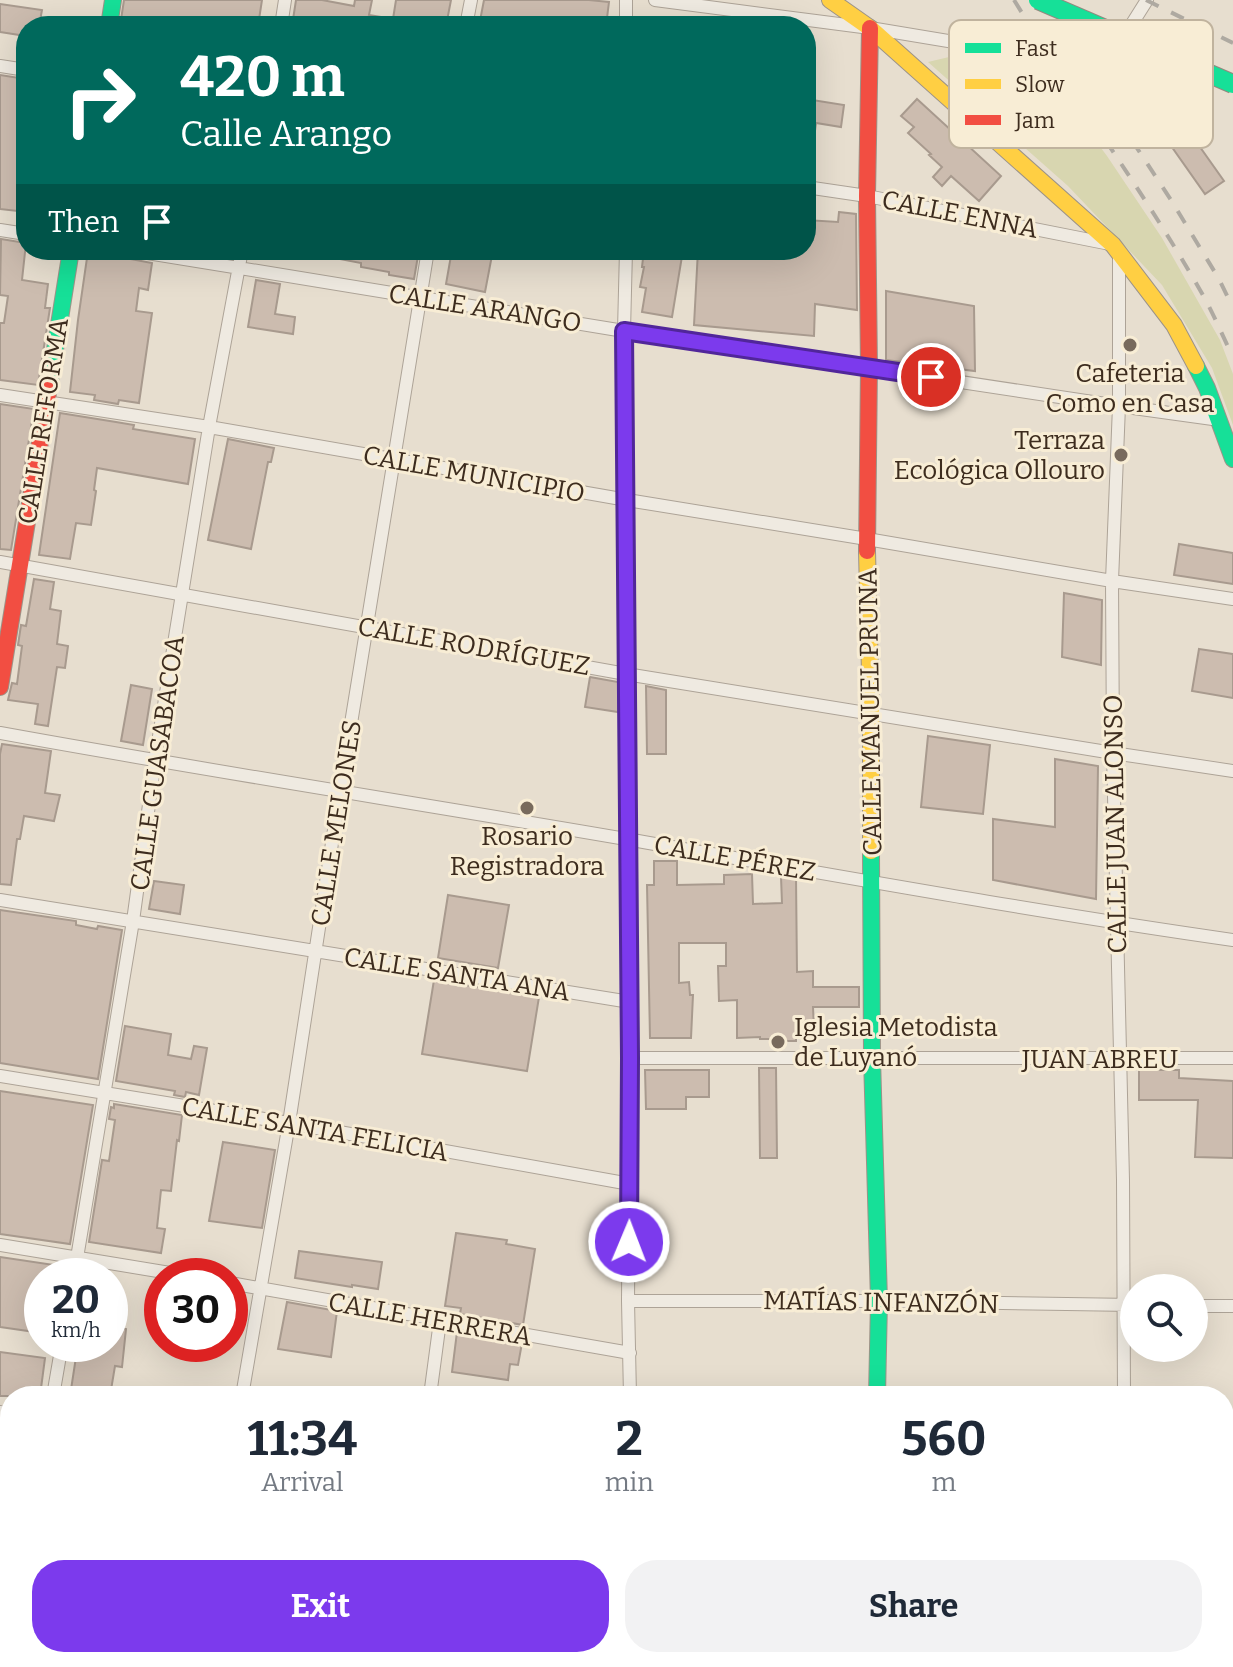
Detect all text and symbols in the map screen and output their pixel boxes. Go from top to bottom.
legend [949,20,1213,148]
text: Fast [1015,35,1057,62]
text: 420 m [180,44,345,111]
icon: right [48,48,152,152]
text: Slow [1015,71,1065,98]
text: Jam [1014,107,1055,134]
text: Calle Arango [180,112,392,156]
street label: CALLE ENNA [879,184,1041,245]
icon: arrive [135,200,179,244]
text: Then [48,204,119,240]
street label: CALLE ARANGO [386,278,584,339]
street label: CALLE REFORMA [12,315,75,526]
marker: Cafeteria Como en Casa [1121,336,1139,354]
pin [897,343,965,411]
icon: arrive [909,355,953,399]
place label: Cafeteria Como en Casa [1046,358,1214,419]
place label: Terraza Ecológica Ollouro [894,425,1105,486]
street label: CALLE MUNICIPIO [360,440,587,509]
marker: Terraza Ecológica Ollouro [1112,446,1130,464]
street label: CALLE MANUEL PRUNA [852,567,889,856]
street label: CALLE RODRÍGUEZ [355,611,592,682]
street label: CALLE GUASABACOA [124,633,191,893]
street label: CALLE JUAN ALONSO [1098,694,1133,954]
street label: CALLE MELONES [305,718,368,928]
marker: Rosario Registradora [518,799,536,817]
place label: Rosario Registradora [450,821,604,882]
street label: CALLE PÉREZ [652,829,818,888]
street label: CALLE SANTA ANA [342,941,573,1008]
place label: Iglesia Metodista de Luyanó [794,1012,998,1073]
marker: Iglesia Metodista de Luyanó [769,1033,787,1051]
street label: JUAN ABREU [1021,1044,1178,1075]
street label: CALLE SANTA FELICIA [179,1091,451,1168]
position arrow [587,1200,671,1284]
speed limit sign: 30 [144,1258,248,1362]
map controls [1120,1274,1208,1362]
button: search [1120,1274,1208,1362]
text: 20 [52,1276,100,1324]
street label: MATÍAS INFANZÓN [763,1285,999,1320]
street label: CALLE HERRERA [326,1286,535,1353]
text: km/h [51,1318,101,1342]
text: 11:34 [248,1410,357,1468]
text: 2 [616,1410,643,1468]
text: 560 [901,1410,986,1468]
text: Arrival [261,1467,344,1498]
text: min [605,1467,654,1498]
text: m [931,1467,956,1498]
button: Exit [32,1560,609,1652]
button: Share [625,1560,1202,1652]

